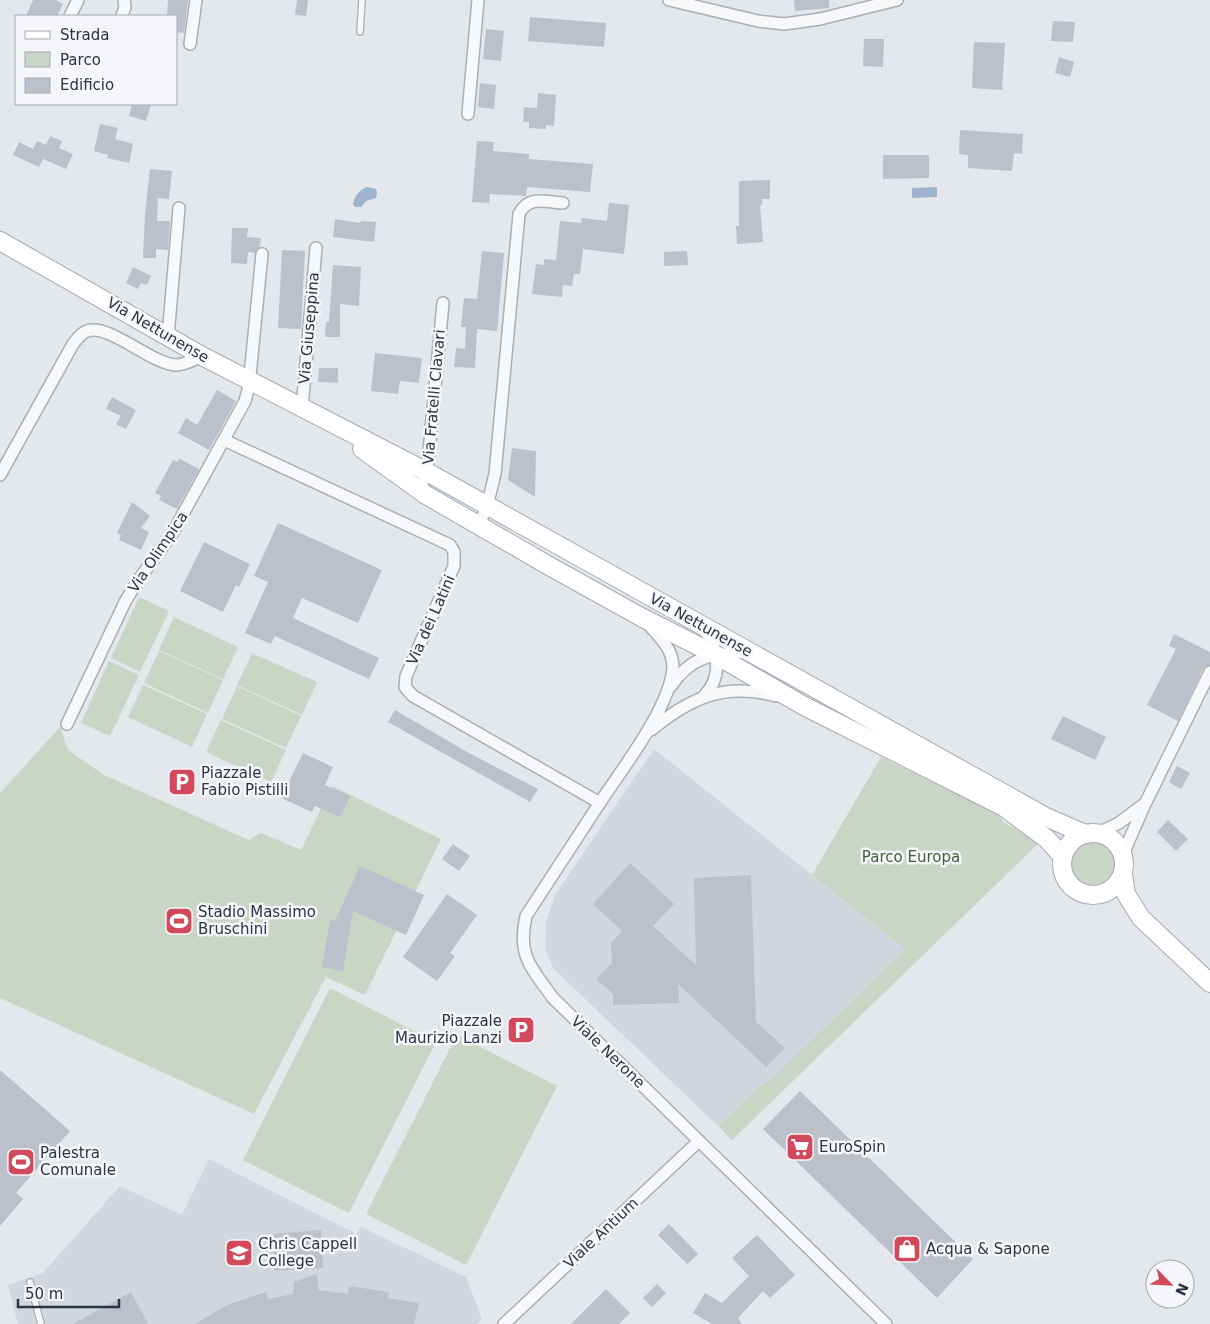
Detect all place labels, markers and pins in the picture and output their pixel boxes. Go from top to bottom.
place label: Piazzale Fabio Pistilli [201,764,288,799]
parking icon: Piazzale Fabio Pistilli [167,767,197,797]
place label: Stadio Massimo Bruschini [198,903,316,938]
sports icon: Stadio Massimo Bruschini [164,906,194,936]
place label: Piazzale Maurizio Lanzi [395,1012,502,1047]
parking icon: Piazzale Maurizio Lanzi [506,1015,536,1045]
supermarket icon: EuroSpin [785,1132,815,1162]
place label: EuroSpin [819,1138,886,1156]
place label: Palestra Comunale [40,1144,116,1179]
sports icon: Palestra Comunale [6,1147,36,1177]
shop icon: Acqua & Sapone [892,1234,922,1264]
place label: Chris Cappell College [258,1235,357,1270]
school or university icon: Chris Cappell College [224,1238,254,1268]
place label: Acqua & Sapone [926,1240,1050,1258]

